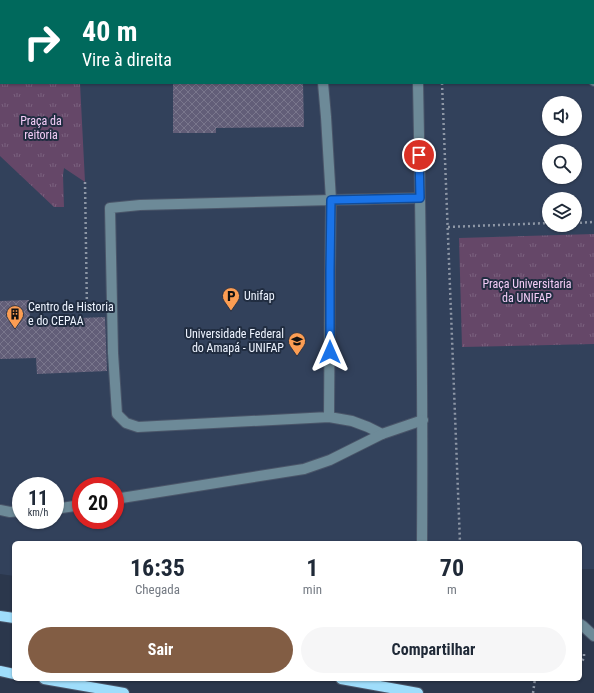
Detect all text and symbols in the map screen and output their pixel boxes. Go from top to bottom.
text: 40 m [82,15,138,48]
icon: right [16,16,68,68]
text: Vire à direita [82,49,172,70]
map controls [542,96,582,232]
button: sound [542,96,582,136]
park label: Praça da reitoria [20,114,62,142]
pin [402,138,436,172]
icon: arrive [408,144,430,166]
button: search [542,144,582,184]
button: layers [542,192,582,232]
park label: Praça Universitaria da UNIFAP [482,277,572,305]
parking icon: Unifap [221,286,241,311]
place label: Unifap [244,289,275,303]
place label: Centro de Historia e do CEPAA [28,300,114,328]
building icon: Centro de Historia e do CEPAA [5,304,25,329]
place label: Universidade Federal do Amapá - UNIFAP [185,327,284,355]
school or university icon: Universidade Federal do Amapá - UNIFAP [287,331,307,356]
position arrow [309,331,351,373]
speed limit sign: 20 [72,477,124,529]
text: 11 [28,486,48,510]
text: km/h [28,507,48,518]
text: 16:35 [130,554,185,582]
text: 1 [306,554,318,582]
text: 70 [440,554,464,582]
text: Chegada [135,582,180,597]
text: min [303,582,322,597]
text: m [447,582,457,597]
button: Sair [28,627,293,673]
button: Compartilhar [301,627,566,673]

